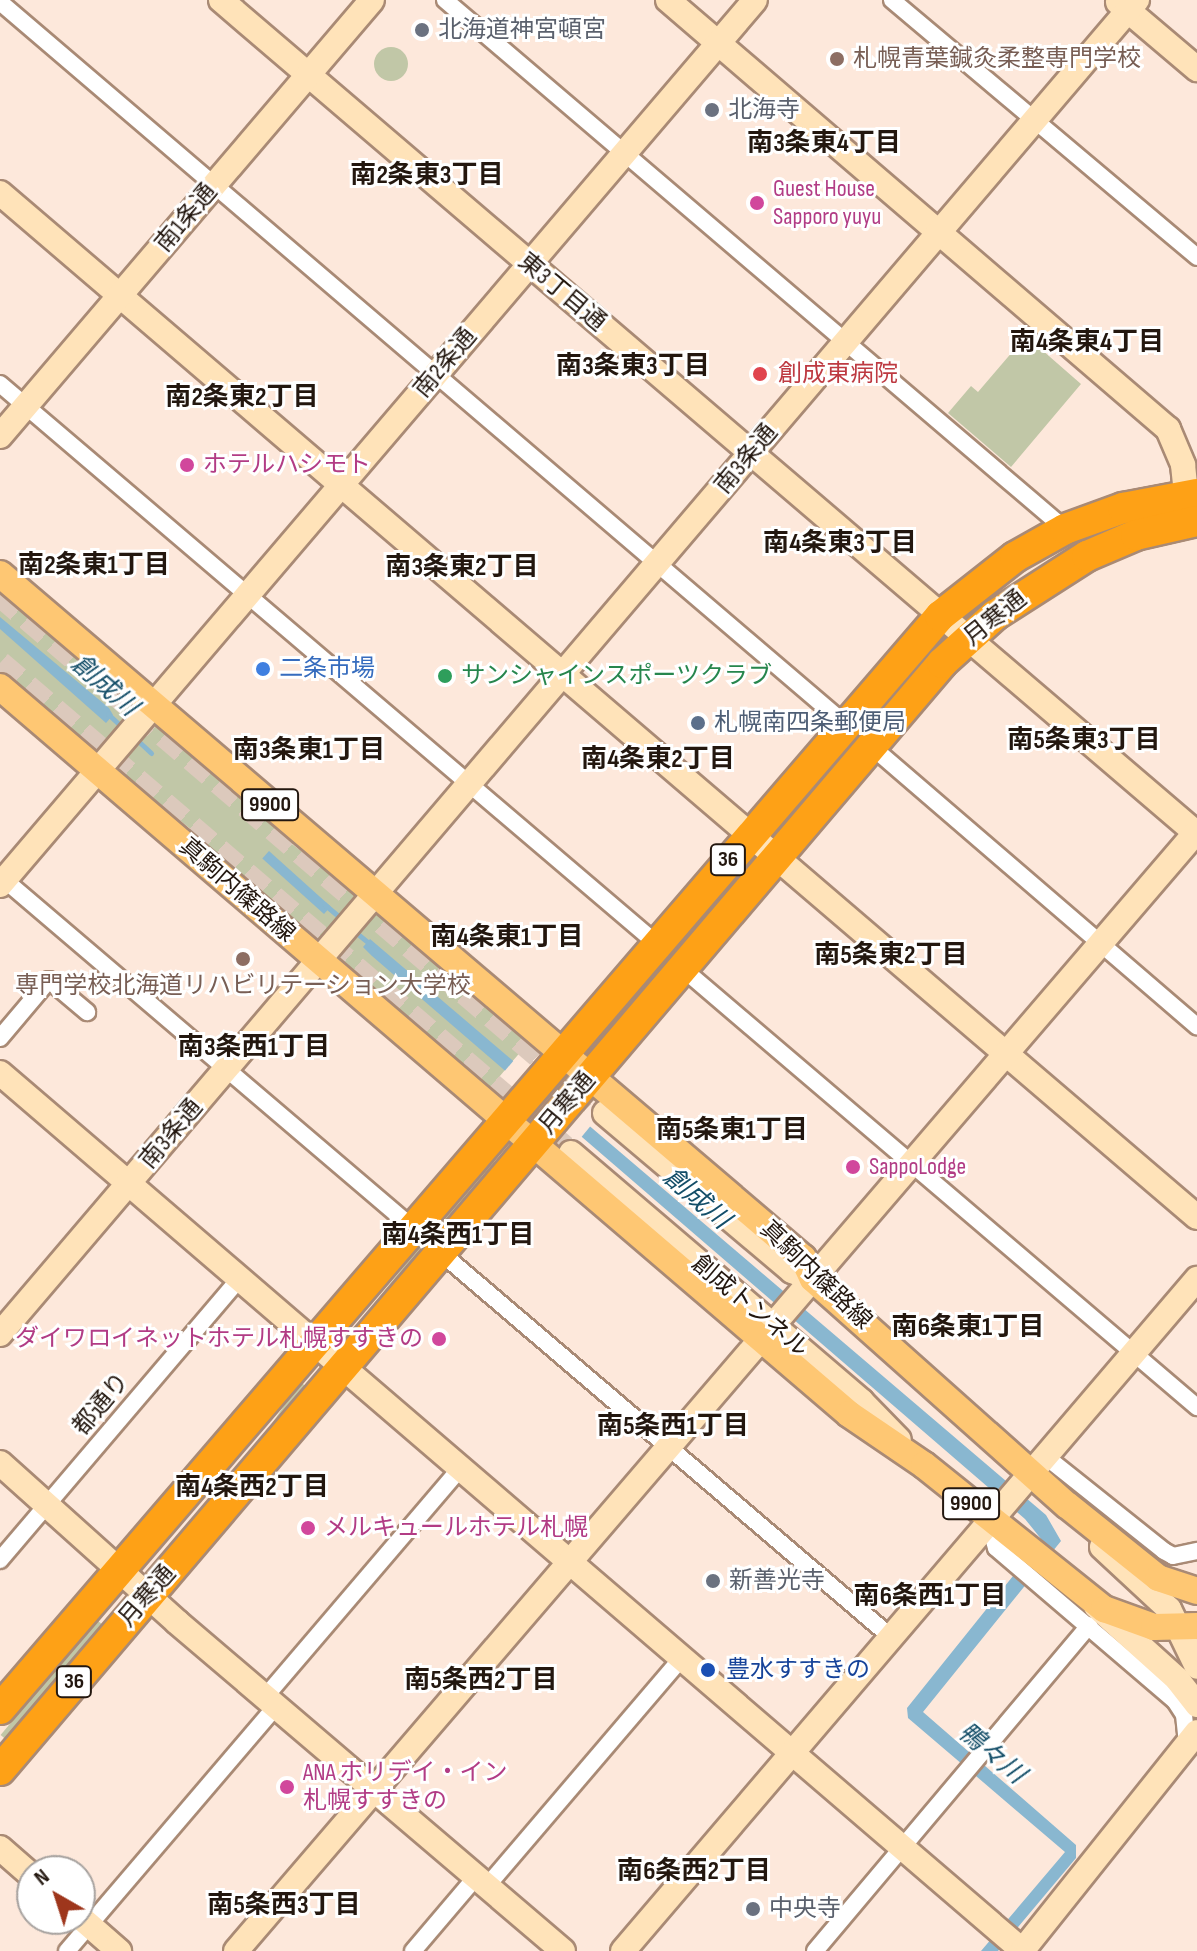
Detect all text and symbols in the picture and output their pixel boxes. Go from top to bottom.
place label: 北海道神宮頓宮 [438,16,606,44]
marker: 北海道神宮頓宮 [413,21,431,39]
place label: 札幌青葉鍼灸柔整専門学校 [853,45,1141,73]
marker: 札幌青葉鍼灸柔整専門学校 [828,50,846,68]
place label: 北海寺 [728,96,800,124]
marker: 北海寺 [703,101,721,119]
district label: 南3条東4丁目 [747,128,901,160]
district label: 南2条東3丁目 [350,160,504,192]
place label: Guest House Sapporo yuyu [773,175,881,231]
street label: 南1条通 [149,178,223,258]
marker: Guest House Sapporo yuyu [748,194,766,212]
street label: 東3丁目通 [512,247,612,337]
street label: 南2条通 [408,322,482,404]
district label: 南4条東4丁目 [1010,327,1164,359]
district label: 南3条東3丁目 [556,351,710,383]
place label: 創成東病院 [778,360,898,388]
marker: 創成東病院 [749,363,771,385]
district label: 南2条東2丁目 [166,382,318,414]
street label: 南3条通 [709,418,783,500]
place label: ホテルハシモト [203,451,371,479]
marker: ホテルハシモト [178,456,196,474]
district label: 南4条東3丁目 [763,528,917,560]
district label: 南2条東1丁目 [18,550,170,582]
district label: 南3条東2丁目 [385,552,539,584]
street label: 月寒通 [958,584,1032,652]
water label: 創成川 [64,649,144,723]
place label: 二条市場 [279,655,375,683]
marker: 二条市場 [254,660,272,678]
place label: サンシャインスポーツクラブ [461,662,773,690]
marker: サンシャインスポーツクラブ [436,667,454,685]
place label: 札幌南四条郵便局 [714,709,906,737]
marker: 札幌南四条郵便局 [689,714,707,732]
district label: 南5条東3丁目 [1007,725,1161,757]
district label: 南3条東1丁目 [233,735,385,767]
district label: 南4条東2丁目 [581,744,735,776]
road number: 9900 [240,787,300,823]
street label: 真駒内篠路線 [173,832,301,948]
road number: 36 [708,842,748,878]
district label: 南4条東1丁目 [431,922,583,954]
district label: 南5条東2丁目 [815,940,967,972]
marker: 専門学校北海道リハビリテーション大学校 [234,950,252,968]
place label: 専門学校北海道リハビリテーション大学校 [15,972,471,1000]
district label: 南3条西1丁目 [178,1032,330,1064]
street label: 月寒通 [533,1066,601,1140]
street label: 南3条通 [134,1093,208,1175]
district label: 南5条東1丁目 [656,1115,808,1147]
place label: SappoLodge [869,1153,966,1181]
marker: SappoLodge [844,1158,862,1176]
water label: 創成川 [656,1162,736,1236]
street label: 真駒内篠路線 [754,1215,878,1335]
district label: 南4条西1丁目 [382,1220,534,1252]
street label: 創成トンネル [686,1249,814,1363]
district label: 南6条東1丁目 [892,1312,1044,1344]
place label: ダイワロイネットホテル札幌すすきの [15,1325,423,1353]
marker: ダイワロイネットホテル札幌すすきの [430,1330,448,1348]
street label: 都通り [67,1367,135,1441]
district label: 南5条西1丁目 [597,1411,749,1443]
district label: 南4条西2丁目 [175,1472,329,1504]
road number: 9900 [941,1486,1001,1522]
place label: メルキュールホテル札幌 [324,1514,588,1542]
marker: メルキュールホテル札幌 [299,1519,317,1537]
street label: 月寒通 [113,1559,181,1633]
place label: 新善光寺 [729,1567,825,1595]
marker: 新善光寺 [704,1572,722,1590]
district label: 南6条西1丁目 [854,1581,1006,1613]
place label: 豊水すすきの [726,1656,870,1684]
marker: 豊水すすきの [697,1659,719,1681]
road number: 36 [54,1664,94,1700]
district label: 南5条西2丁目 [405,1665,557,1697]
water label: 鴨々川 [951,1717,1031,1791]
place label: ANA ホリデイ・イン 札幌すすきの [303,1759,508,1815]
marker: ANA ホリデイ・イン 札幌すすきの [278,1778,296,1796]
north arrow [16,1855,96,1935]
district label: 南6条西2丁目 [617,1856,771,1888]
text: N [29,1863,55,1892]
district label: 南5条西3丁目 [207,1890,361,1922]
place label: 中央寺 [769,1895,841,1923]
marker: 中央寺 [744,1900,762,1918]

